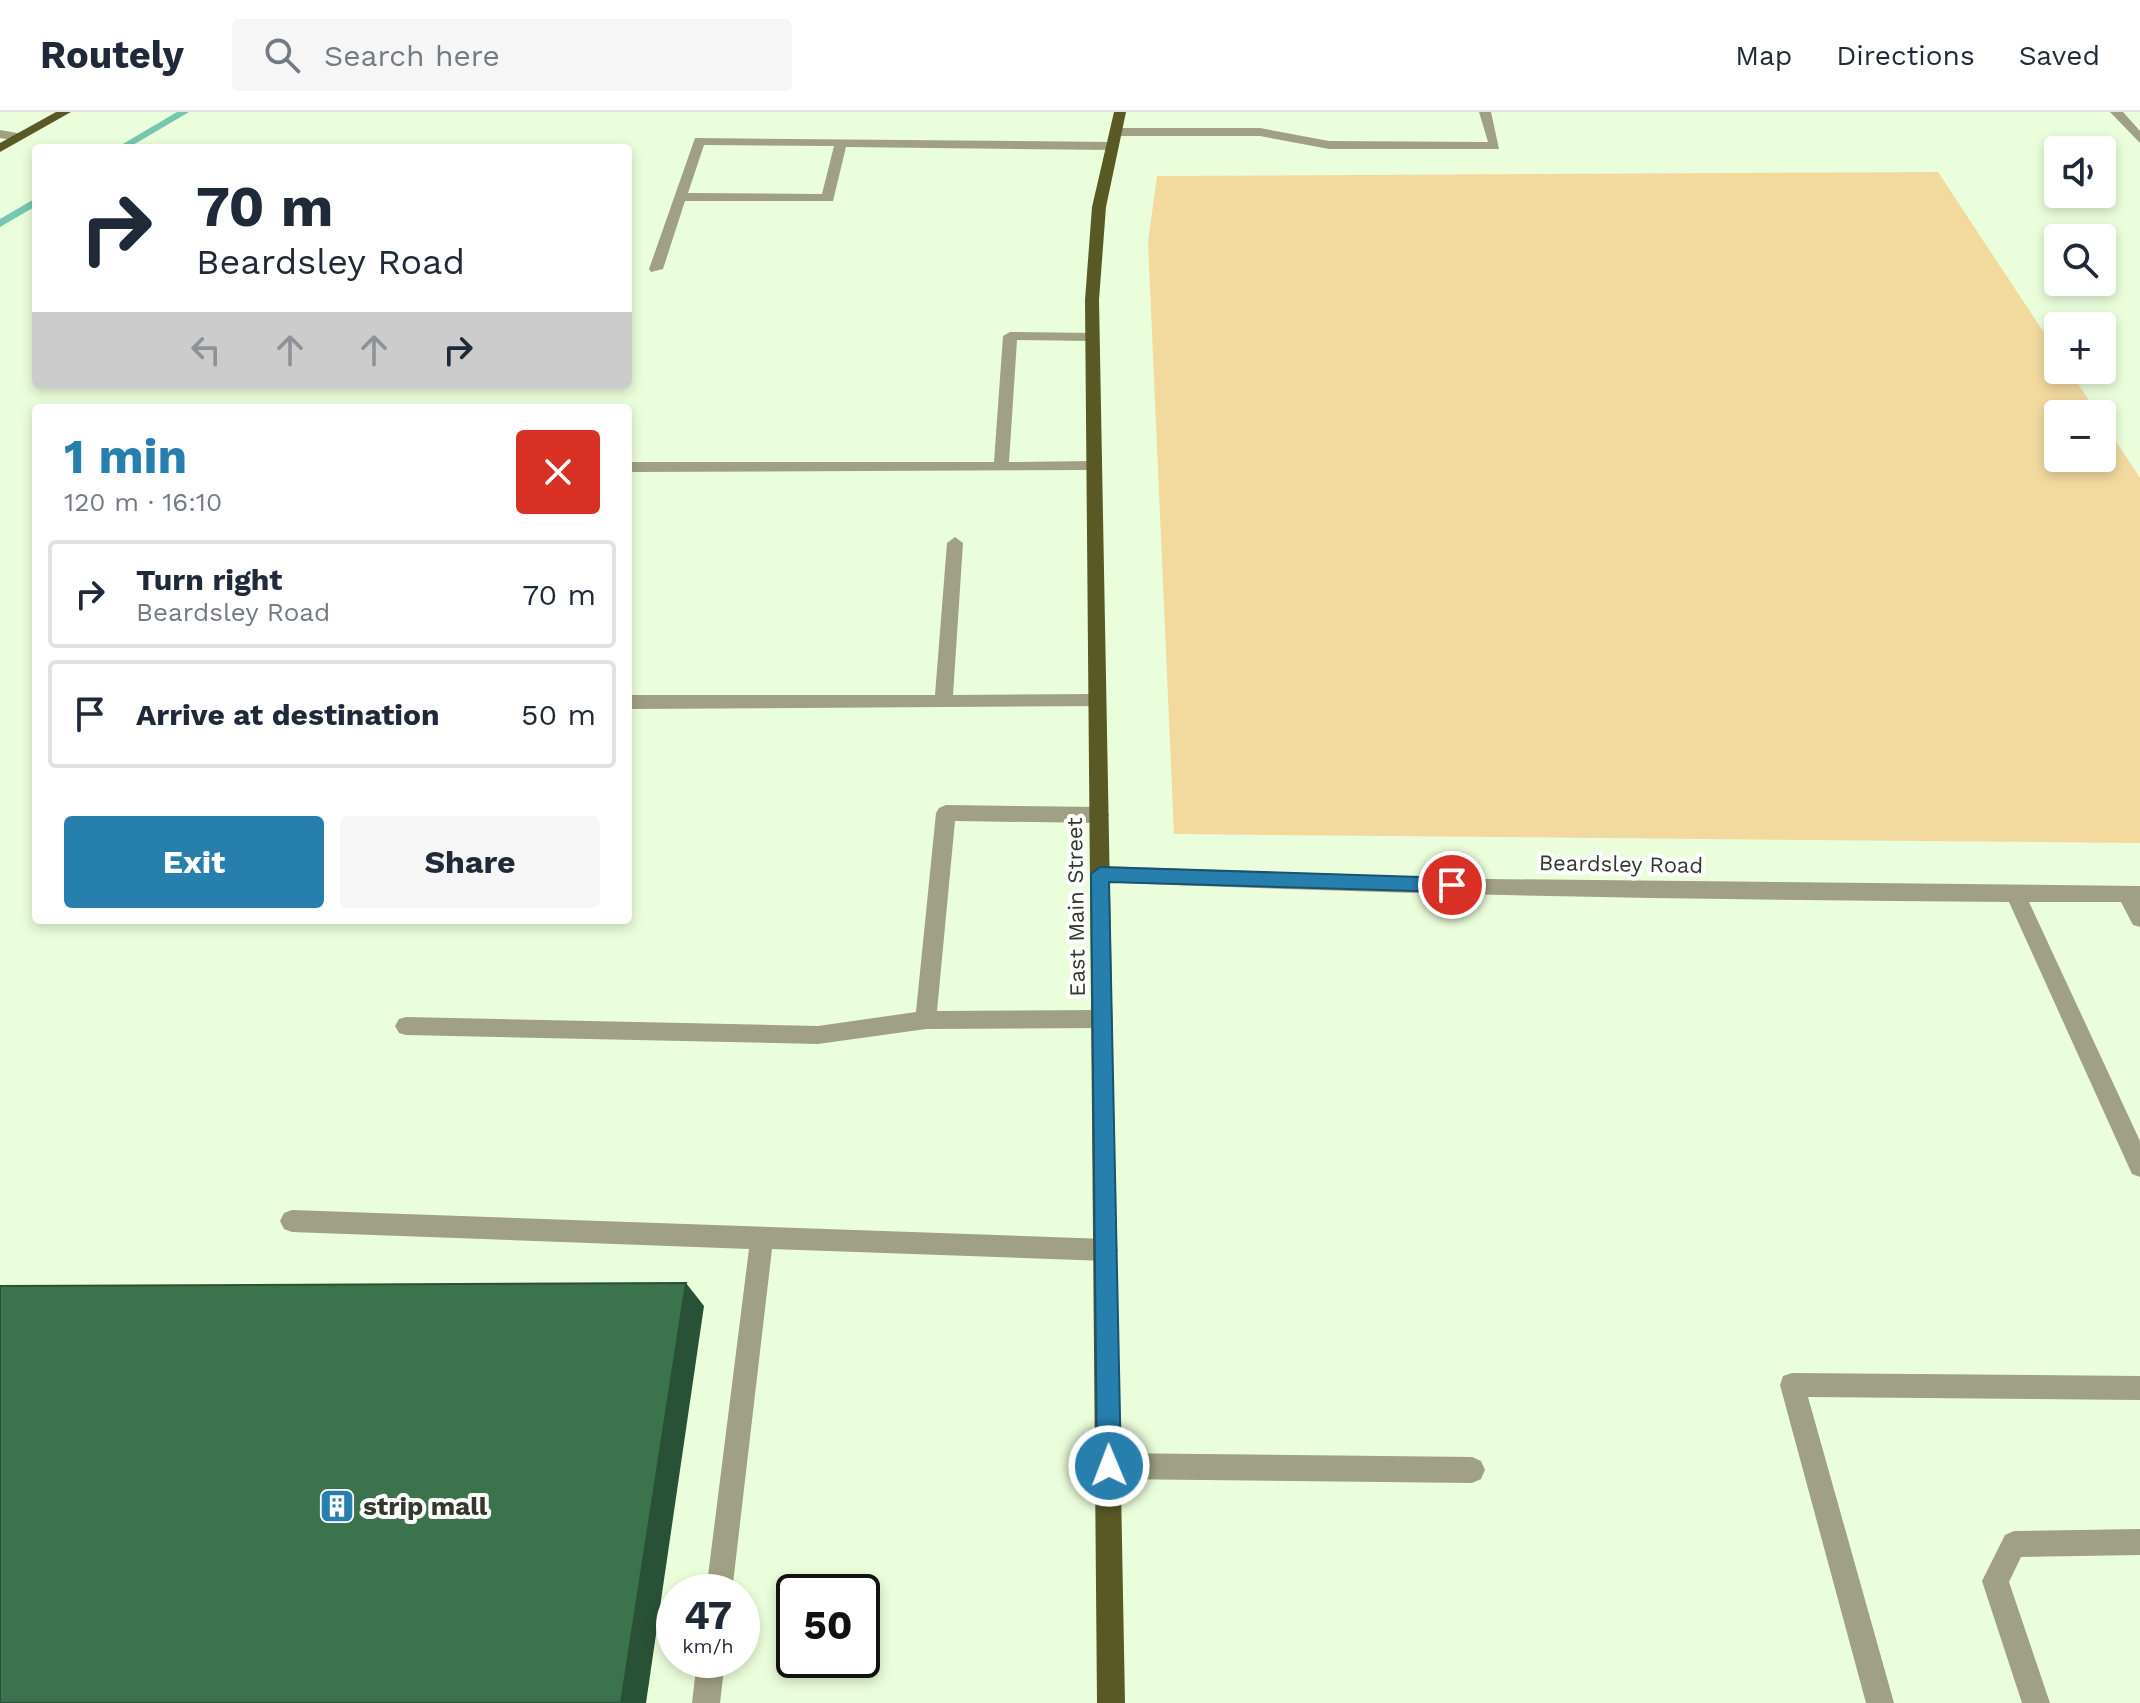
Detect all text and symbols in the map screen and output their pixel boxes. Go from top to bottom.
search box [232,19,792,91]
text: Routely [40,33,184,77]
icon: search [260,33,304,77]
text: Search here [324,38,500,73]
text: Map [1735,39,1792,72]
text: Directions [1836,39,1975,72]
text: Saved [2019,39,2100,72]
map controls [2044,136,2116,472]
button: sound [2044,136,2116,208]
text: 70 m [196,174,333,240]
icon: right [64,176,168,280]
button: search [2044,224,2116,296]
text: Beardsley Road [196,241,465,283]
button: + [2044,312,2116,384]
icon: left [184,328,228,372]
icon: ahead [268,328,312,372]
icon: ahead [352,328,396,372]
icon: right [436,328,480,372]
button: − [2044,400,2116,472]
text: 1 min [64,428,187,485]
button: close [516,430,600,514]
text: 120 m · 16:10 [64,487,222,517]
text: Turn right [136,562,282,597]
icon: right [68,572,112,616]
text: 70 m [522,577,596,612]
text: Beardsley Road [136,597,330,627]
icon: arrive [68,692,112,736]
text: Arrive at destination [136,697,440,732]
text: 50 m [521,697,596,732]
button: Exit [64,816,324,908]
button: Share [340,816,600,908]
street label: East Main Street [1062,817,1090,997]
street label: Beardsley Road [1539,850,1703,878]
pin [1418,851,1486,919]
icon: arrive [1430,863,1474,907]
position arrow [1067,1424,1151,1508]
building icon: strip mall [318,1487,356,1525]
place label: strip mall [363,1491,488,1521]
speed limit sign: 50 [776,1574,880,1678]
text: 47 [684,1592,732,1639]
text: km/h [682,1634,734,1658]

